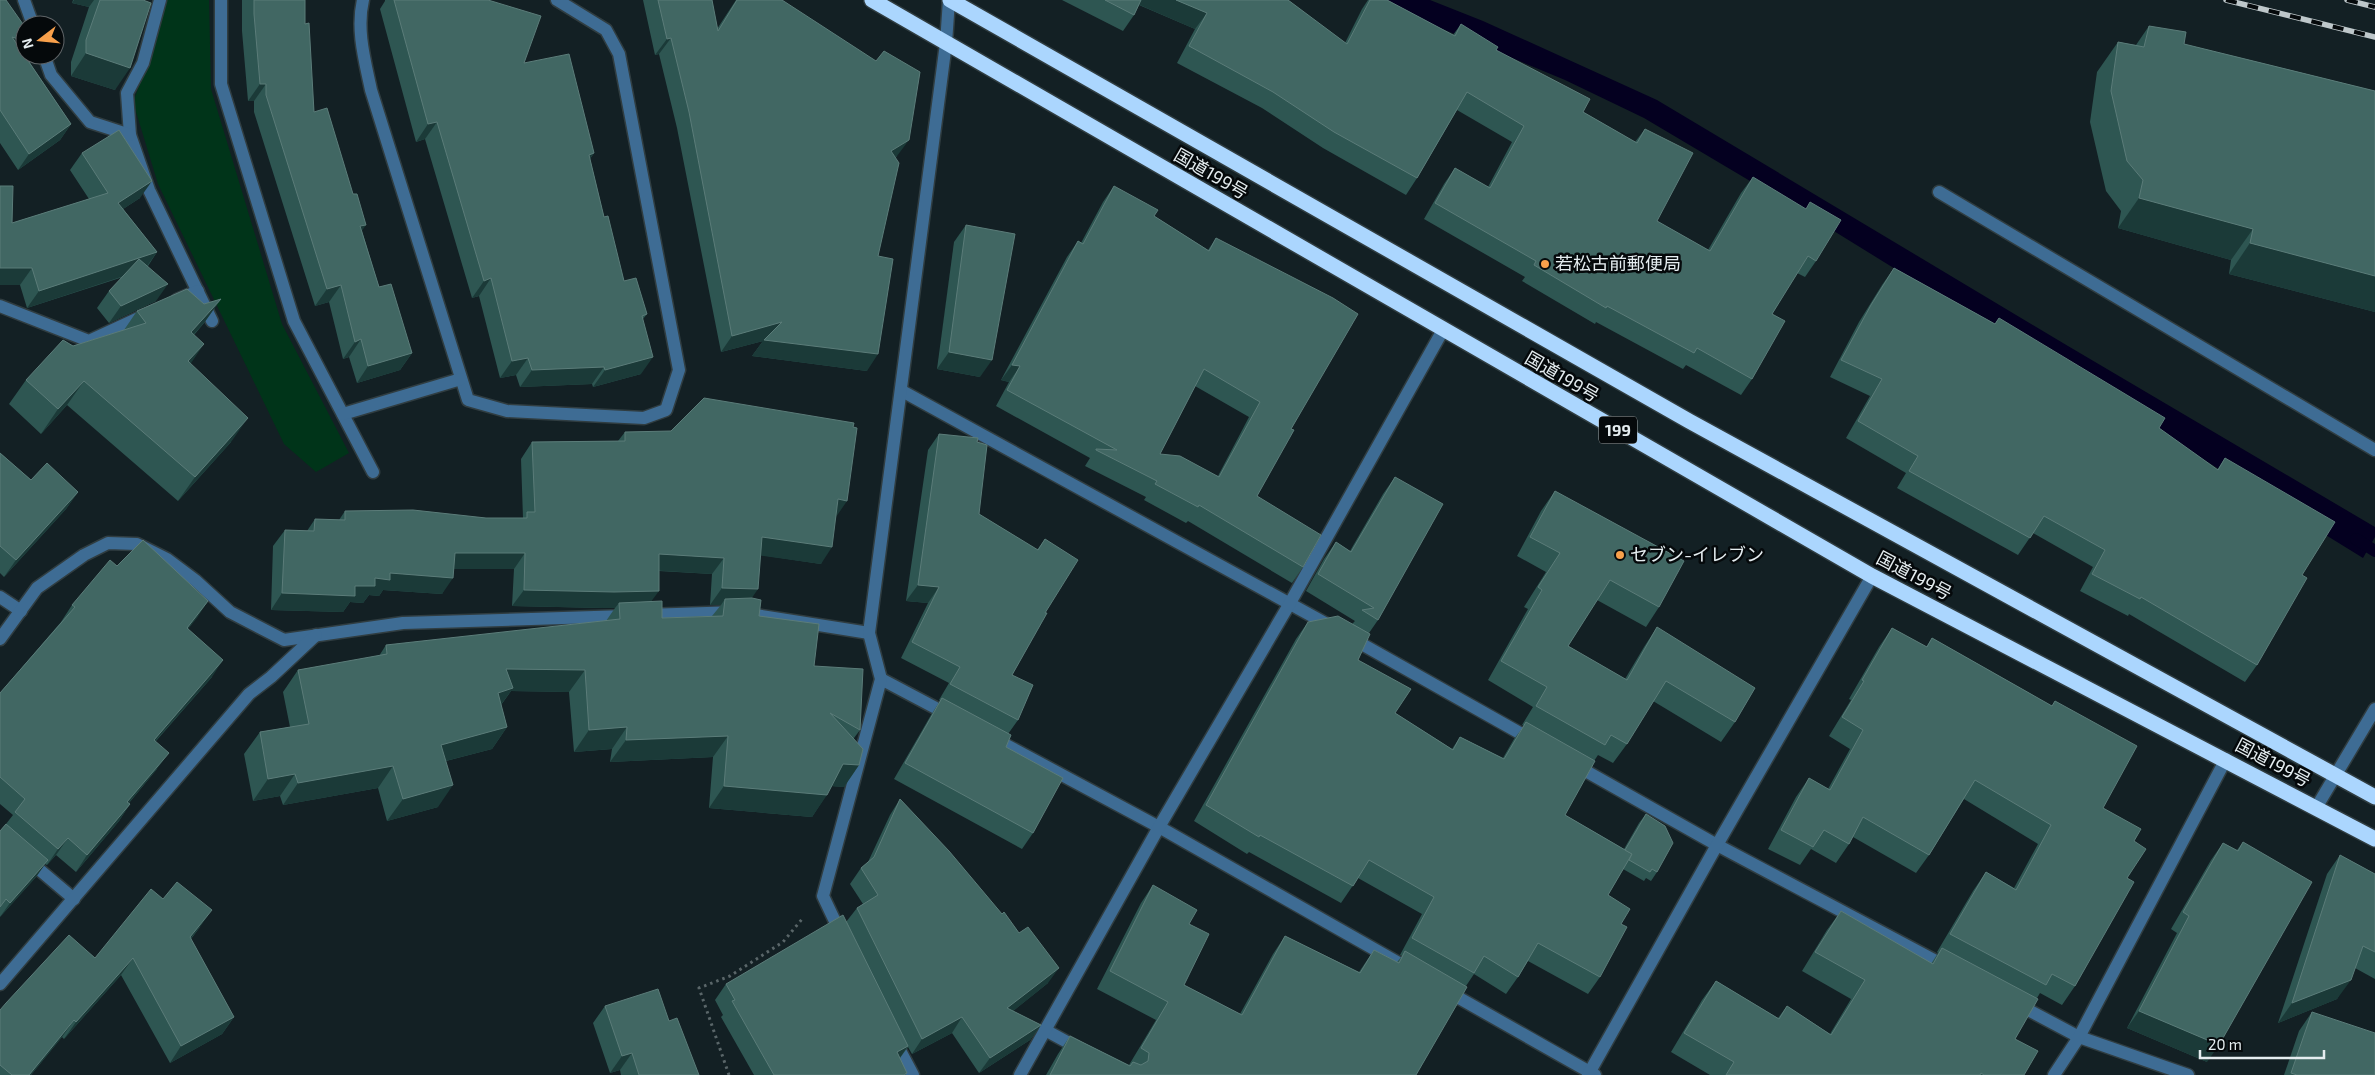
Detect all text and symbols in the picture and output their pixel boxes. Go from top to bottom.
north arrow [15,15,65,65]
text: N [17,37,37,51]
street label: 国道199号 [1171,143,1252,203]
place label: 若松古前郵便局 [1555,252,1681,274]
marker: 若松古前郵便局 [1539,258,1551,270]
street label: 国道199号 [1522,346,1603,406]
road number: 199 [1599,416,1637,444]
place label: セブン-イレブン [1630,543,1764,565]
street label: 国道199号 [1873,546,1956,604]
marker: セブン-イレブン [1614,549,1626,561]
street label: 国道199号 [2232,733,2315,791]
scale bar [2200,1028,2324,1060]
text: 20 m [2208,1035,2242,1053]

